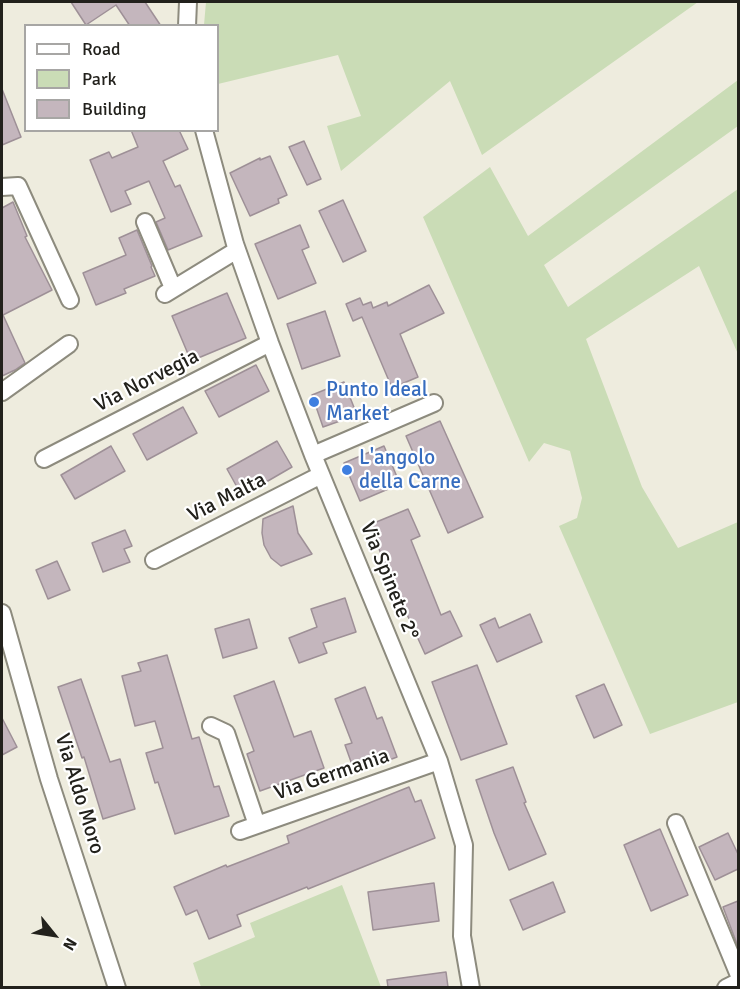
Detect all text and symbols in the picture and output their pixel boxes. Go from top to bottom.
legend [24,24,219,132]
text: Road [82,38,121,60]
text: Park [82,68,117,90]
text: Building [82,98,146,120]
street label: Via Norvegia [91,344,203,418]
place label: Punto Ideal Market [326,377,428,427]
marker: Punto Ideal Market [307,395,321,409]
place label: L'angolo della Carne [359,445,461,495]
marker: L'angolo della Carne [340,463,354,477]
street label: Via Malta [184,468,270,528]
street label: Via Spinete 2° [354,518,424,644]
street label: Via Aldo Moro [49,731,109,857]
street label: Via Germania [271,744,393,806]
north arrow [24,905,84,965]
text: N [58,934,81,954]

